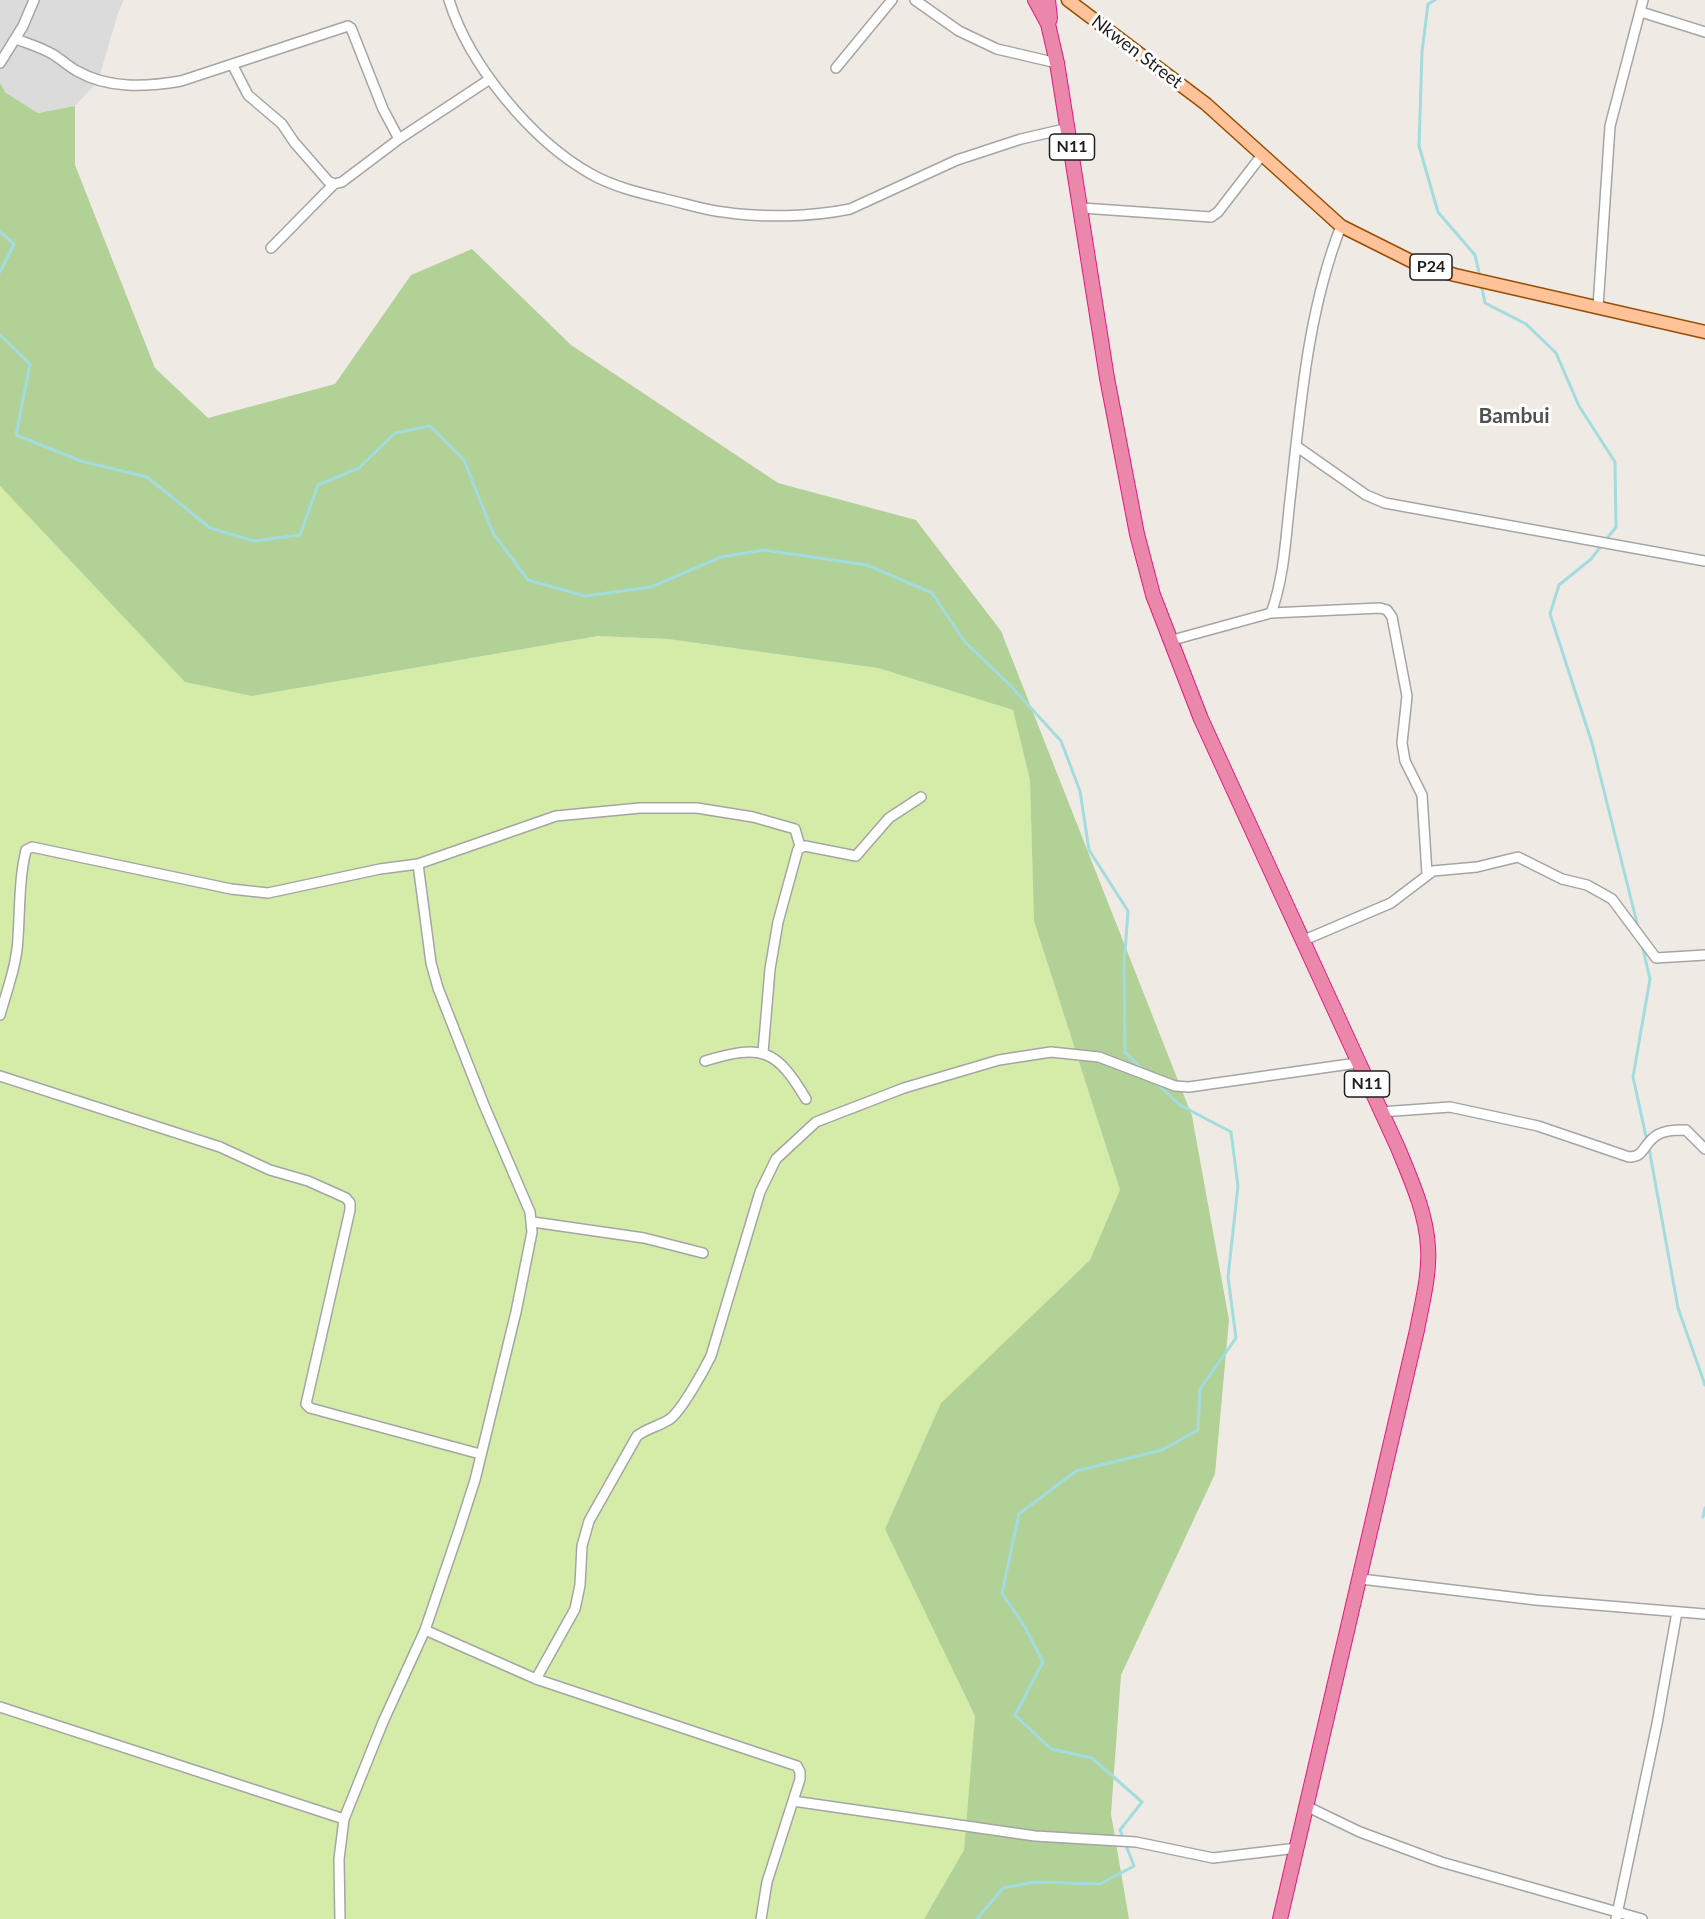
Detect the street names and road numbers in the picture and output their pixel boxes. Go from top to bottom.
street label: Nkwen Street [1087,11,1187,93]
road number: N11 [1050,134,1094,160]
road number: P24 [1410,254,1452,280]
road number: N11 [1344,1071,1390,1097]

